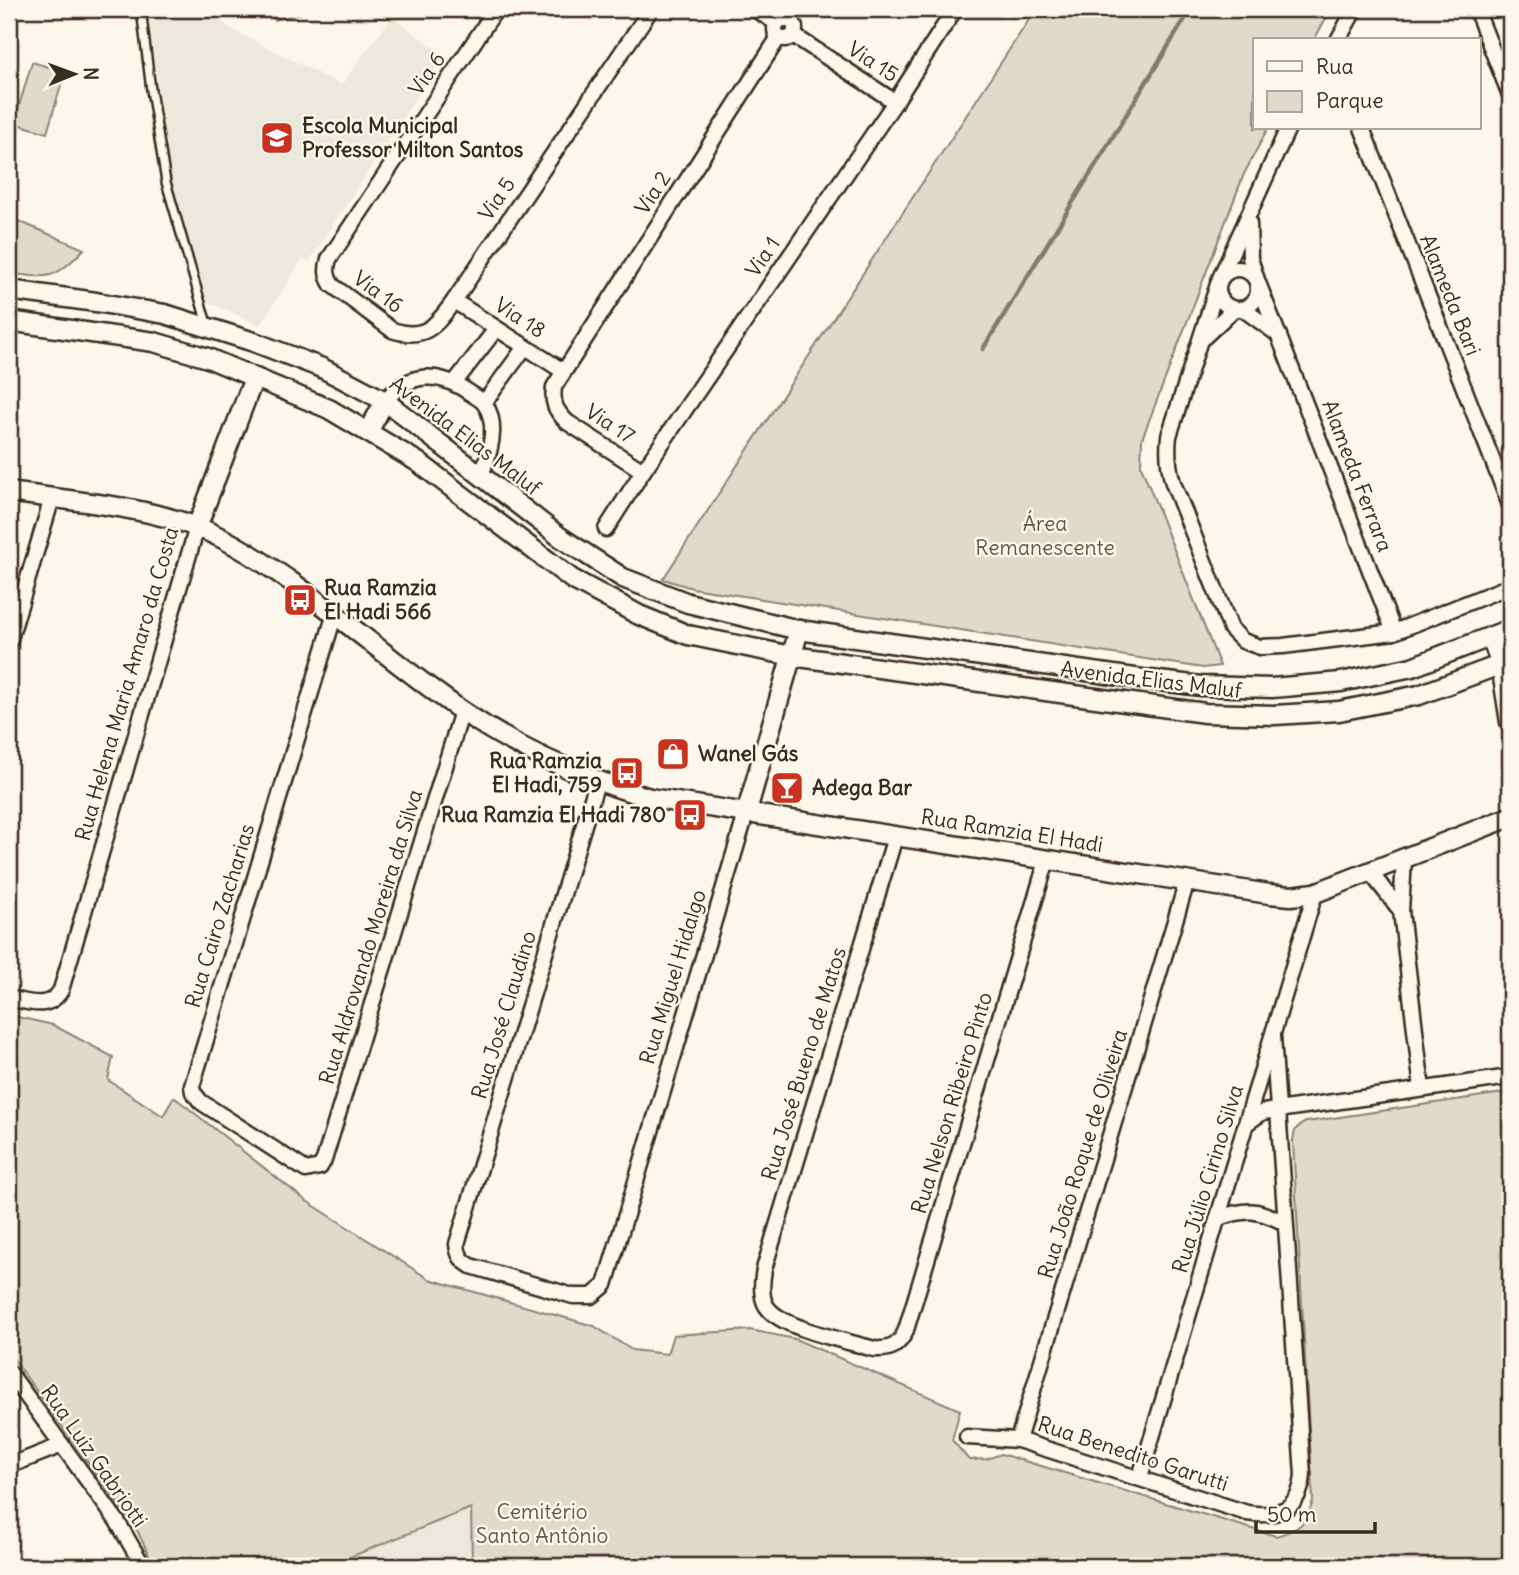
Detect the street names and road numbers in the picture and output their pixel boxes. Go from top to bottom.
street label: Via 15 [843,35,904,88]
street label: Via 6 [402,47,451,101]
street label: Via 2 [629,166,677,220]
street label: Via 5 [472,172,521,226]
street label: Alameda Bari [1414,230,1487,359]
street label: Via 1 [739,231,786,282]
street label: Via 16 [348,264,409,319]
street label: Via 18 [490,291,551,344]
street label: Avenida Elias Maluf [384,370,547,502]
street label: Alameda Ferrara [1316,396,1399,556]
street label: Via 17 [581,398,640,449]
street label: Rua Helena Maria Amaro da Costa [69,524,184,844]
street label: Avenida Elias Maluf [1059,655,1244,704]
street label: Rua Aldrovando Moreira da Silva [313,786,428,1088]
street label: Rua Ramzia El Hadi [919,803,1105,858]
street label: Rua Cairo Zacharias [179,821,260,1011]
street label: Rua Miguel Hidalgo [633,886,712,1067]
street label: Rua José Claudino [465,928,542,1102]
street label: Rua José Bueno de Matos [755,944,852,1184]
street label: Rua Nelson Ribeiro Pinto [905,989,998,1217]
street label: Rua João Roque de Oliveira [1032,1026,1133,1282]
street label: Rua Júlio Cirino Silva [1166,1081,1249,1276]
street label: Rua Luiz Gabriotti [35,1379,154,1532]
street label: Rua Benedito Garutti [1034,1410,1232,1497]

